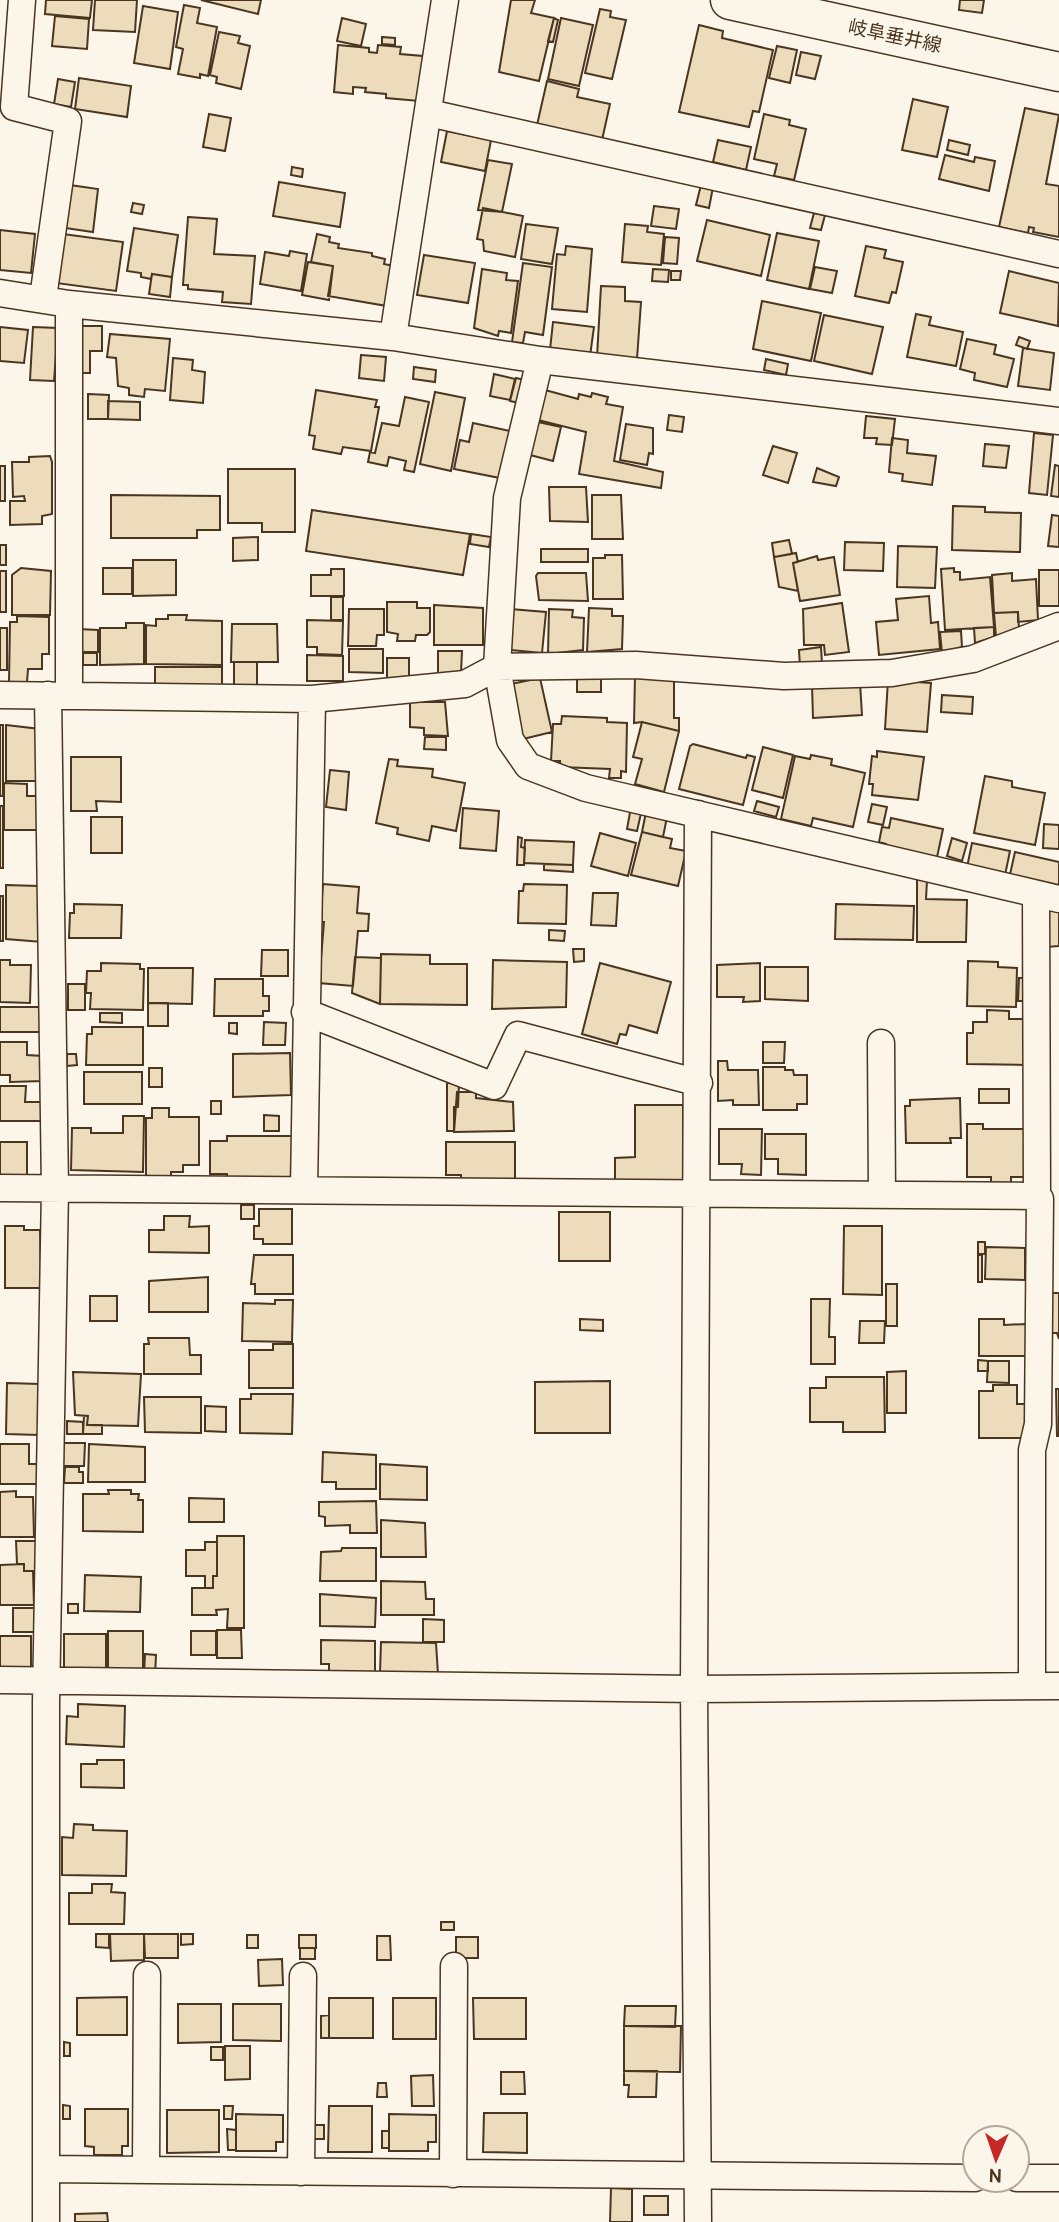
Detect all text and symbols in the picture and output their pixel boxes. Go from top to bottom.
street label: 岐阜垂井線 [846,15,944,57]
north arrow [961,2124,1031,2194]
text: N [988,2164,1003,2187]

